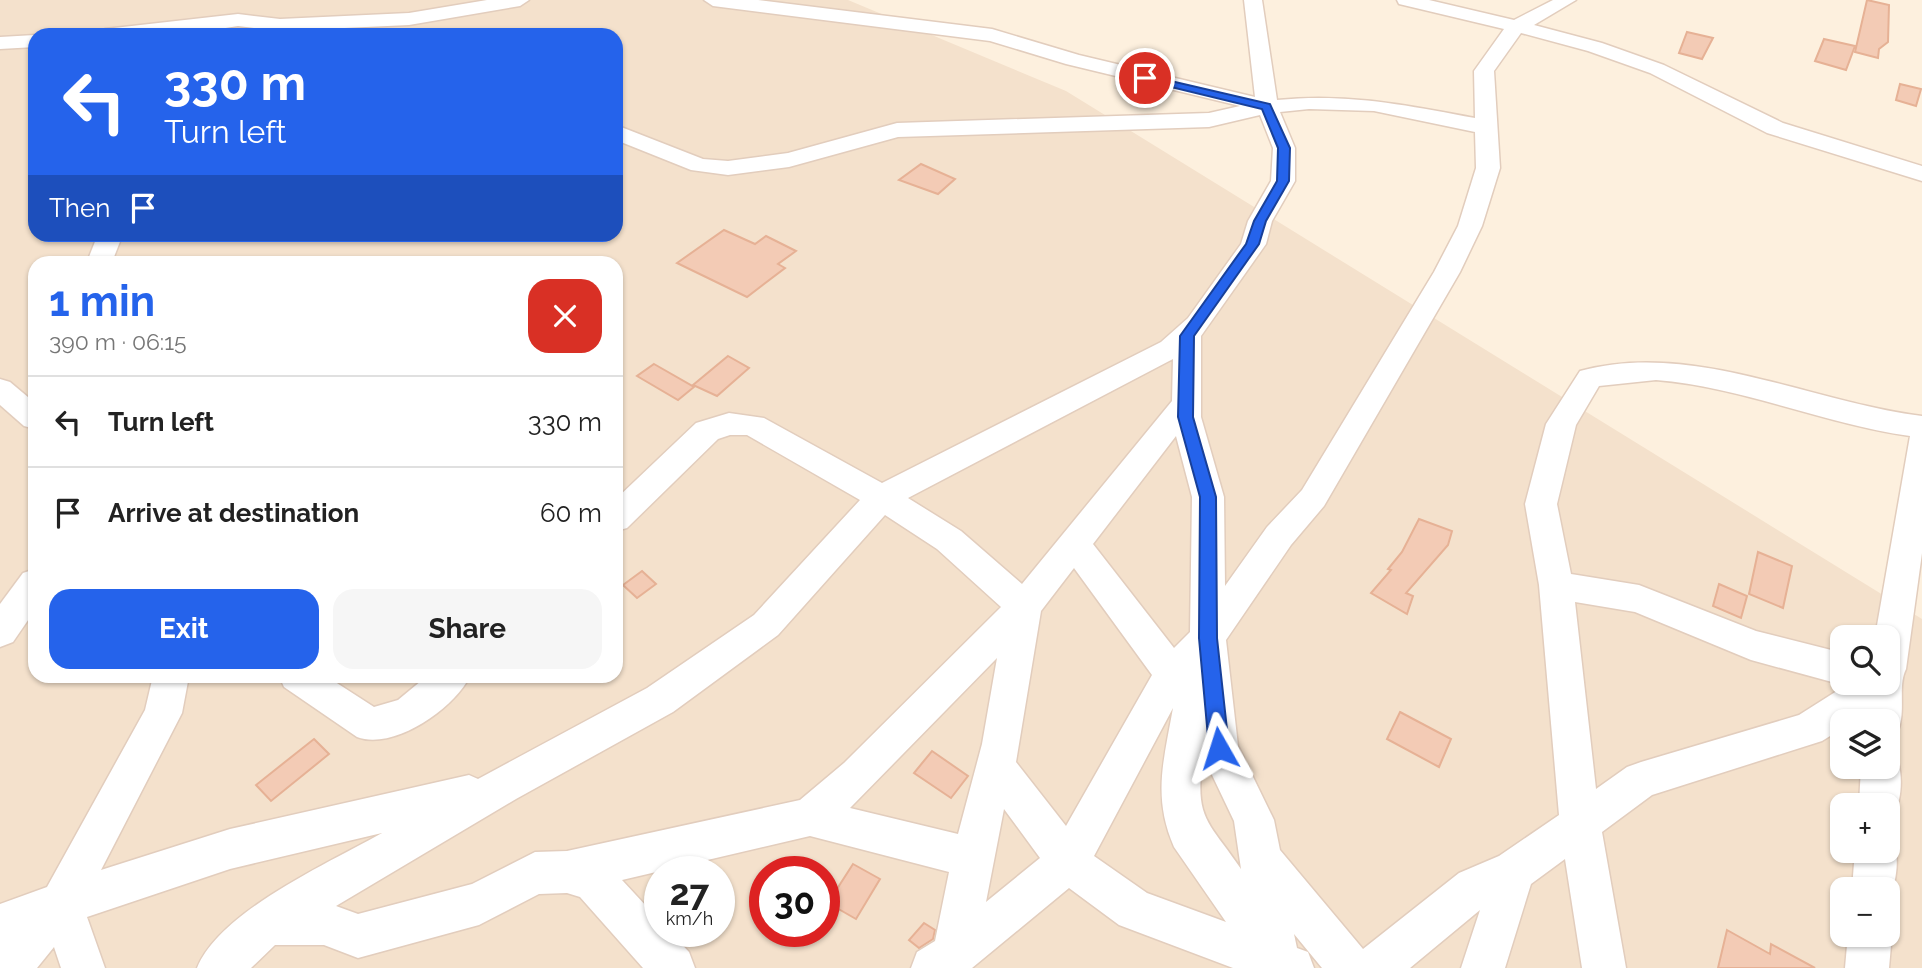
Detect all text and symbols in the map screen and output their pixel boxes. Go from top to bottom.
pin [1115,48,1175,108]
text: 330 m [164,54,306,111]
icon: left [49,56,140,147]
icon: arrive [1126,59,1164,97]
text: Turn left [164,113,286,150]
icon: arrive [124,189,162,227]
text: Then [49,193,110,223]
text: 1 min [49,277,155,326]
button: close [528,279,602,353]
text: 390 m · 06:15 [49,328,187,355]
icon: left [49,403,87,441]
text: Turn left [108,407,214,437]
text: 330 m [528,407,602,437]
icon: arrive [49,494,87,532]
text: Arrive at destination [108,498,359,528]
text: 60 m [540,498,602,528]
button: Exit [49,589,319,669]
button: Share [333,589,602,669]
map controls [1830,625,1900,947]
button: search [1830,625,1900,695]
button: layers [1830,709,1900,779]
position arrow [1182,711,1256,785]
button: + [1830,793,1900,863]
speed limit sign: 30 [749,856,840,947]
text: 27 [670,872,709,913]
button: − [1830,877,1900,947]
text: km/h [666,908,713,929]

